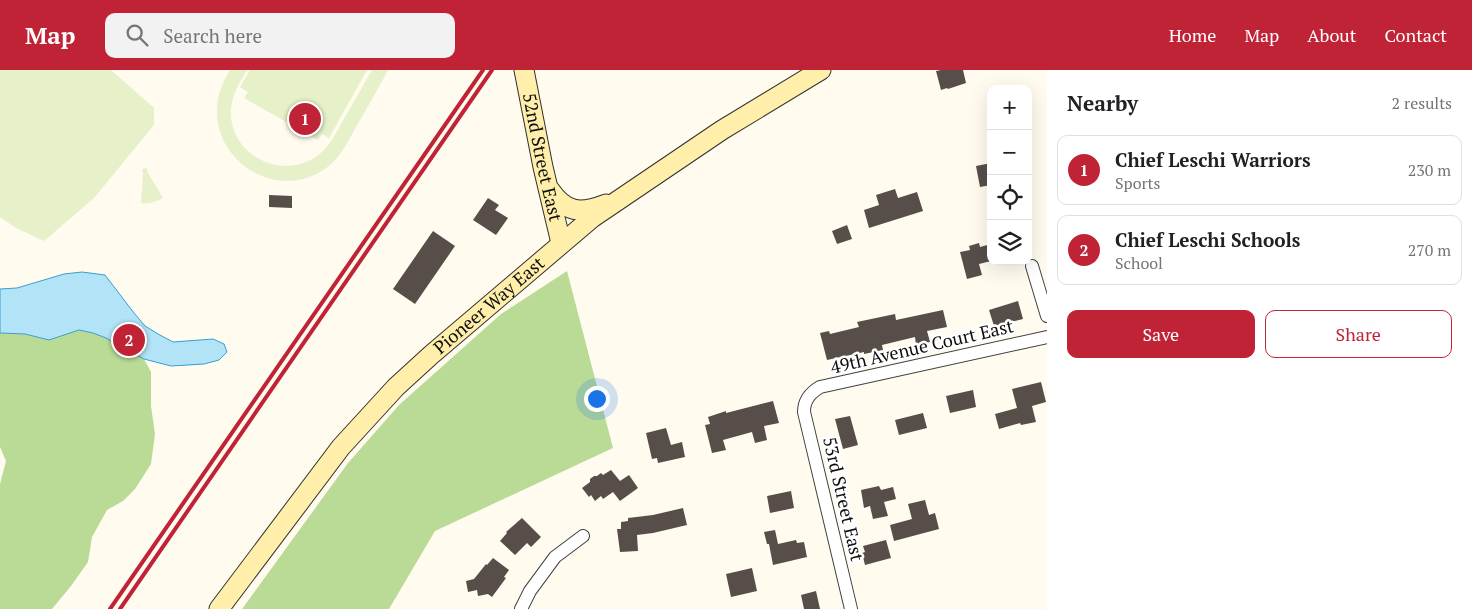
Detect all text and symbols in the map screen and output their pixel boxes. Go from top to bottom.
search box [105,13,455,58]
text: Map [25,19,75,51]
icon: search [123,21,151,49]
text: Search here [163,23,262,48]
text: Home [1169,23,1216,47]
text: Map [1244,23,1279,47]
text: About [1307,23,1356,47]
text: Contact [1384,23,1447,47]
map controls [987,85,1032,265]
button: + [987,85,1032,130]
text: Nearby [1067,89,1138,117]
street label: 52nd Street East [518,91,569,224]
text: 2 results [1392,92,1452,114]
pin: 1 [289,100,321,138]
button: − [987,130,1032,175]
text: Chief Leschi Warriors [1115,147,1311,172]
text: 1 [1079,159,1089,181]
text: 230 m [1408,159,1451,181]
text: Sports [1115,172,1161,194]
button: locate [987,175,1032,220]
button: layers [987,220,1032,265]
text: Chief Leschi Schools [1115,227,1300,252]
text: 2 [1079,239,1089,261]
text: 270 m [1408,239,1451,261]
street label: Pioneer Way East [428,251,549,359]
text: School [1115,252,1163,274]
button: Save [1067,310,1255,358]
button: Share [1265,310,1452,358]
street label: 49th Avenue Court East [828,313,1016,379]
pin: 2 [113,321,145,359]
your location [584,386,610,412]
street label: 53rd Street East [818,434,870,564]

